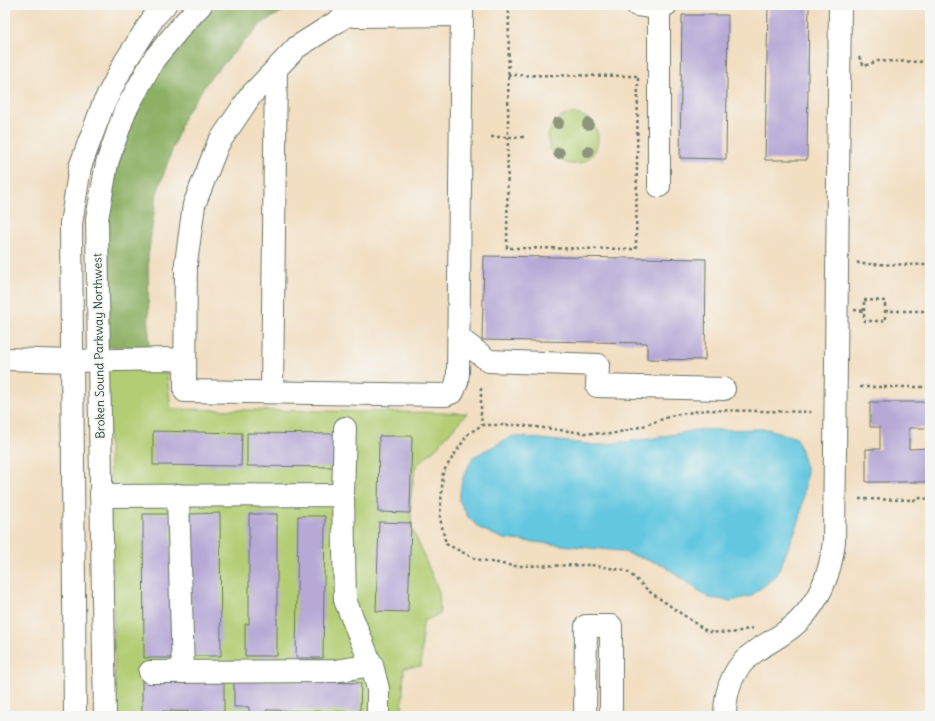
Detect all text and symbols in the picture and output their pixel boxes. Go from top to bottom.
street label: Broken Sound Parkway Northwest [89,253,108,439]

